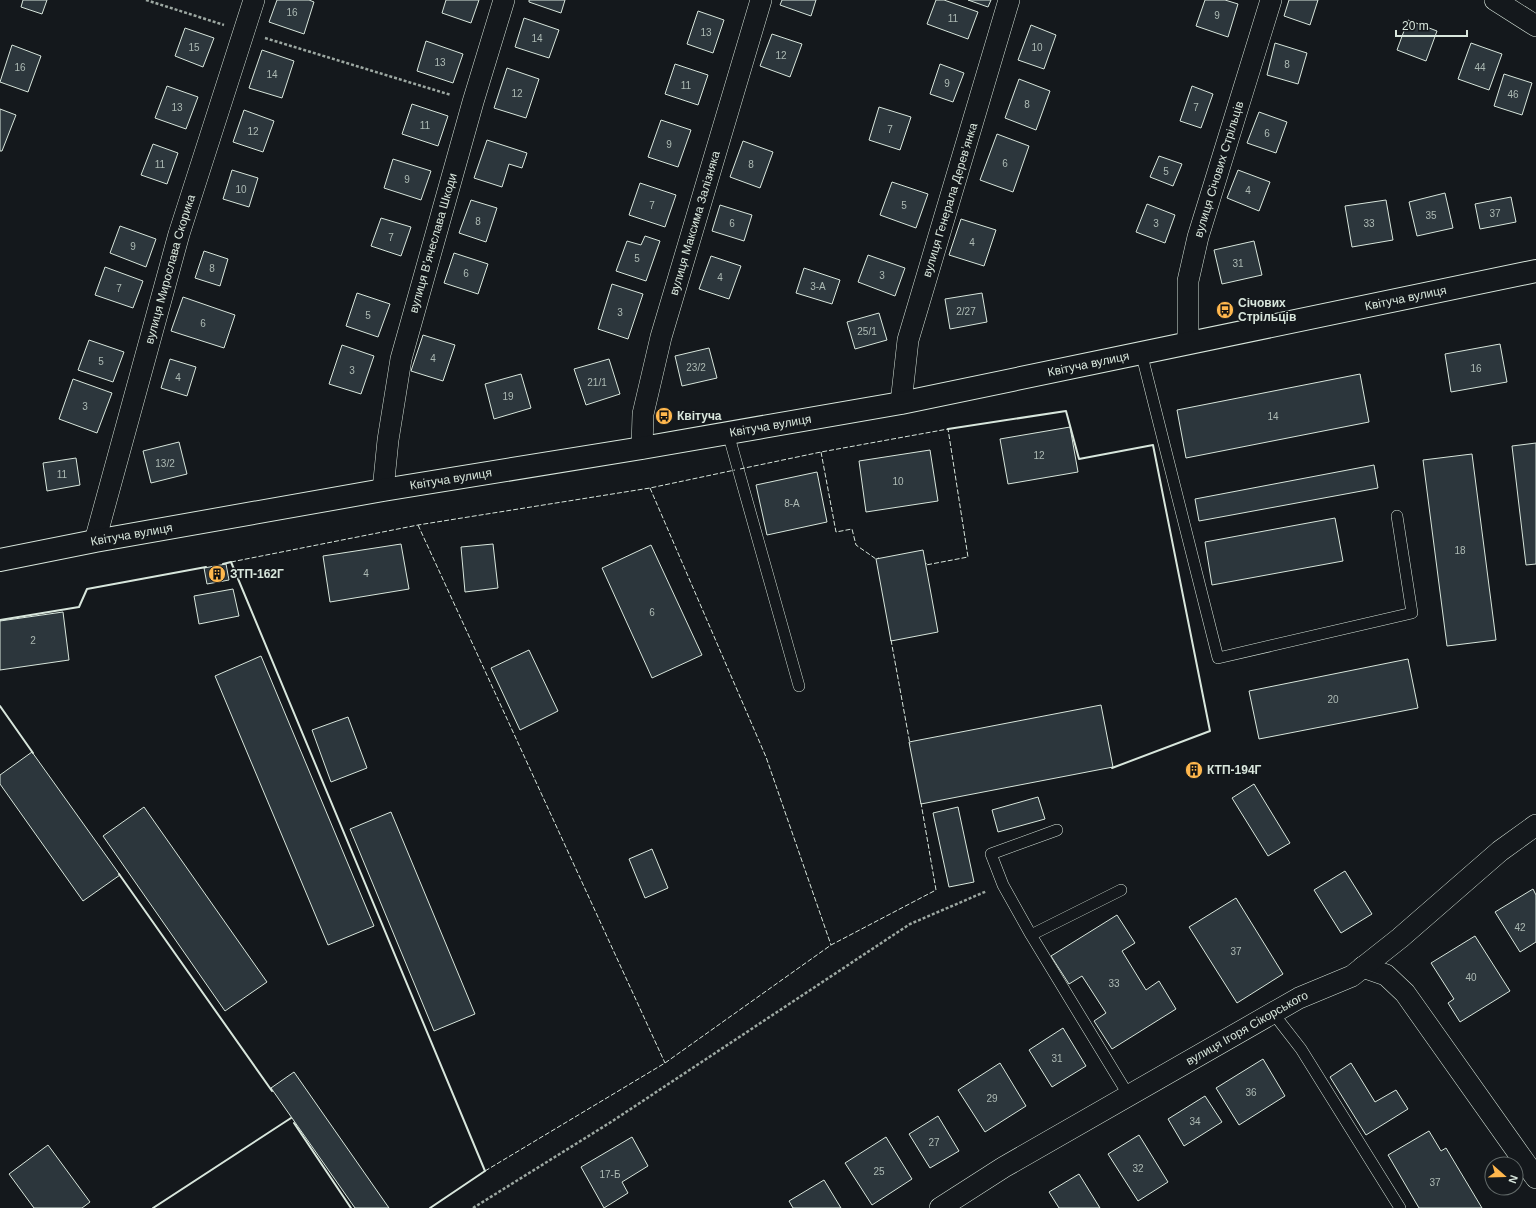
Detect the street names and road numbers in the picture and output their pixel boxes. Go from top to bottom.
street label: вулиця Січових Стрільців [1191,99,1246,239]
street label: вулиця Генерала Деревʼянка [920,121,980,279]
street label: вулиця Максима Залізняка [667,149,723,297]
street label: вулиця Вʼячеслава Шкоди [406,171,460,315]
street label: вулиця Мирослава Скорика [142,192,198,345]
street label: Квітуча вулиця [1364,283,1448,313]
street label: Квітуча вулиця [1046,349,1130,379]
street label: Квітуча вулиця [728,412,812,440]
street label: Квітуча вулиця [409,465,493,493]
street label: Квітуча вулиця [89,520,174,549]
street label: вулиця Ігоря Сікорського [1184,988,1310,1068]

